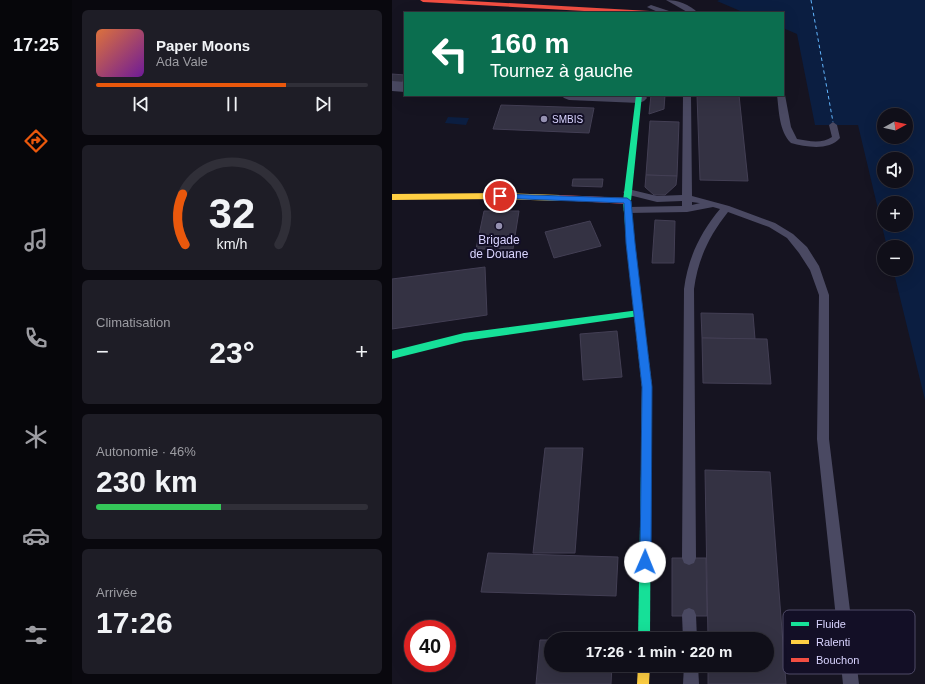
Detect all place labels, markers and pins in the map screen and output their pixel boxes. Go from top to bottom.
marker: SMBIS [539,114,549,124]
place label: SMBIS [552,114,583,125]
pin [483,179,517,213]
marker: Brigade de Douane [494,221,504,231]
place label: Brigade de Douane [470,233,529,261]

